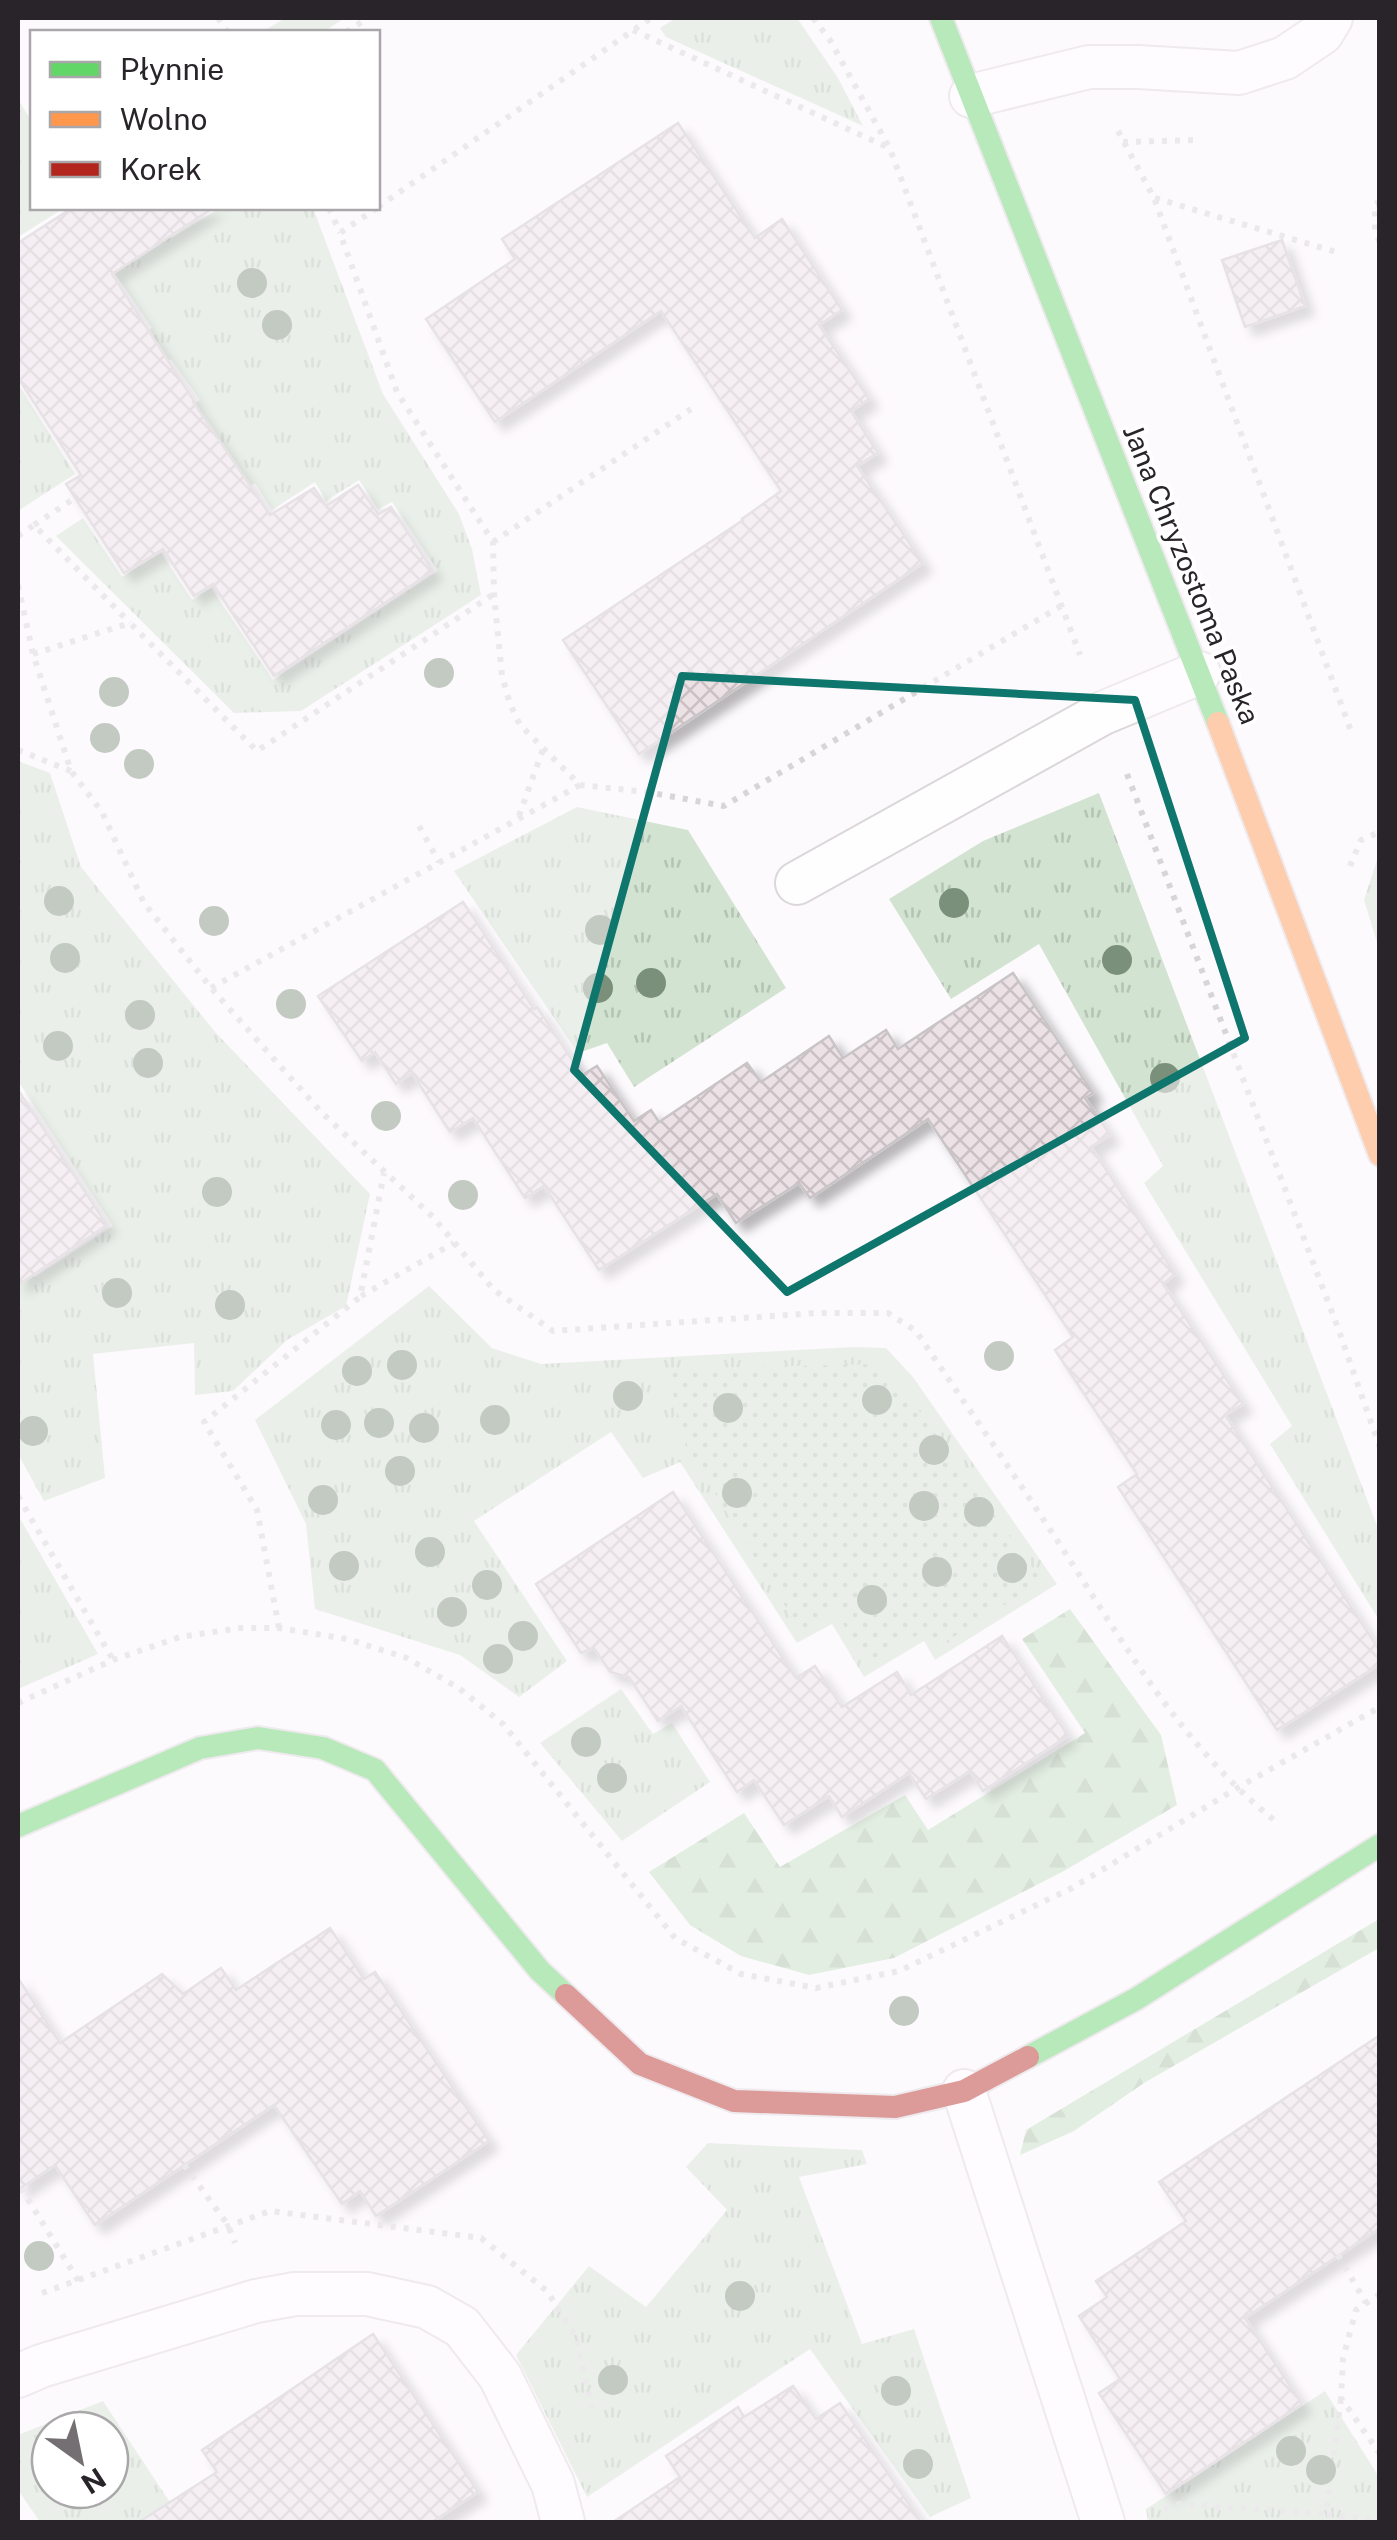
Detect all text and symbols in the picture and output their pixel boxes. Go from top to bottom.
legend [30,30,380,210]
text: Płynnie [120,51,224,87]
text: Wolno [120,101,207,137]
text: Korek [120,151,202,187]
street label: Jana Chryzostoma Paska [1117,419,1267,729]
north arrow [30,2410,130,2510]
text: N [76,2462,112,2501]

